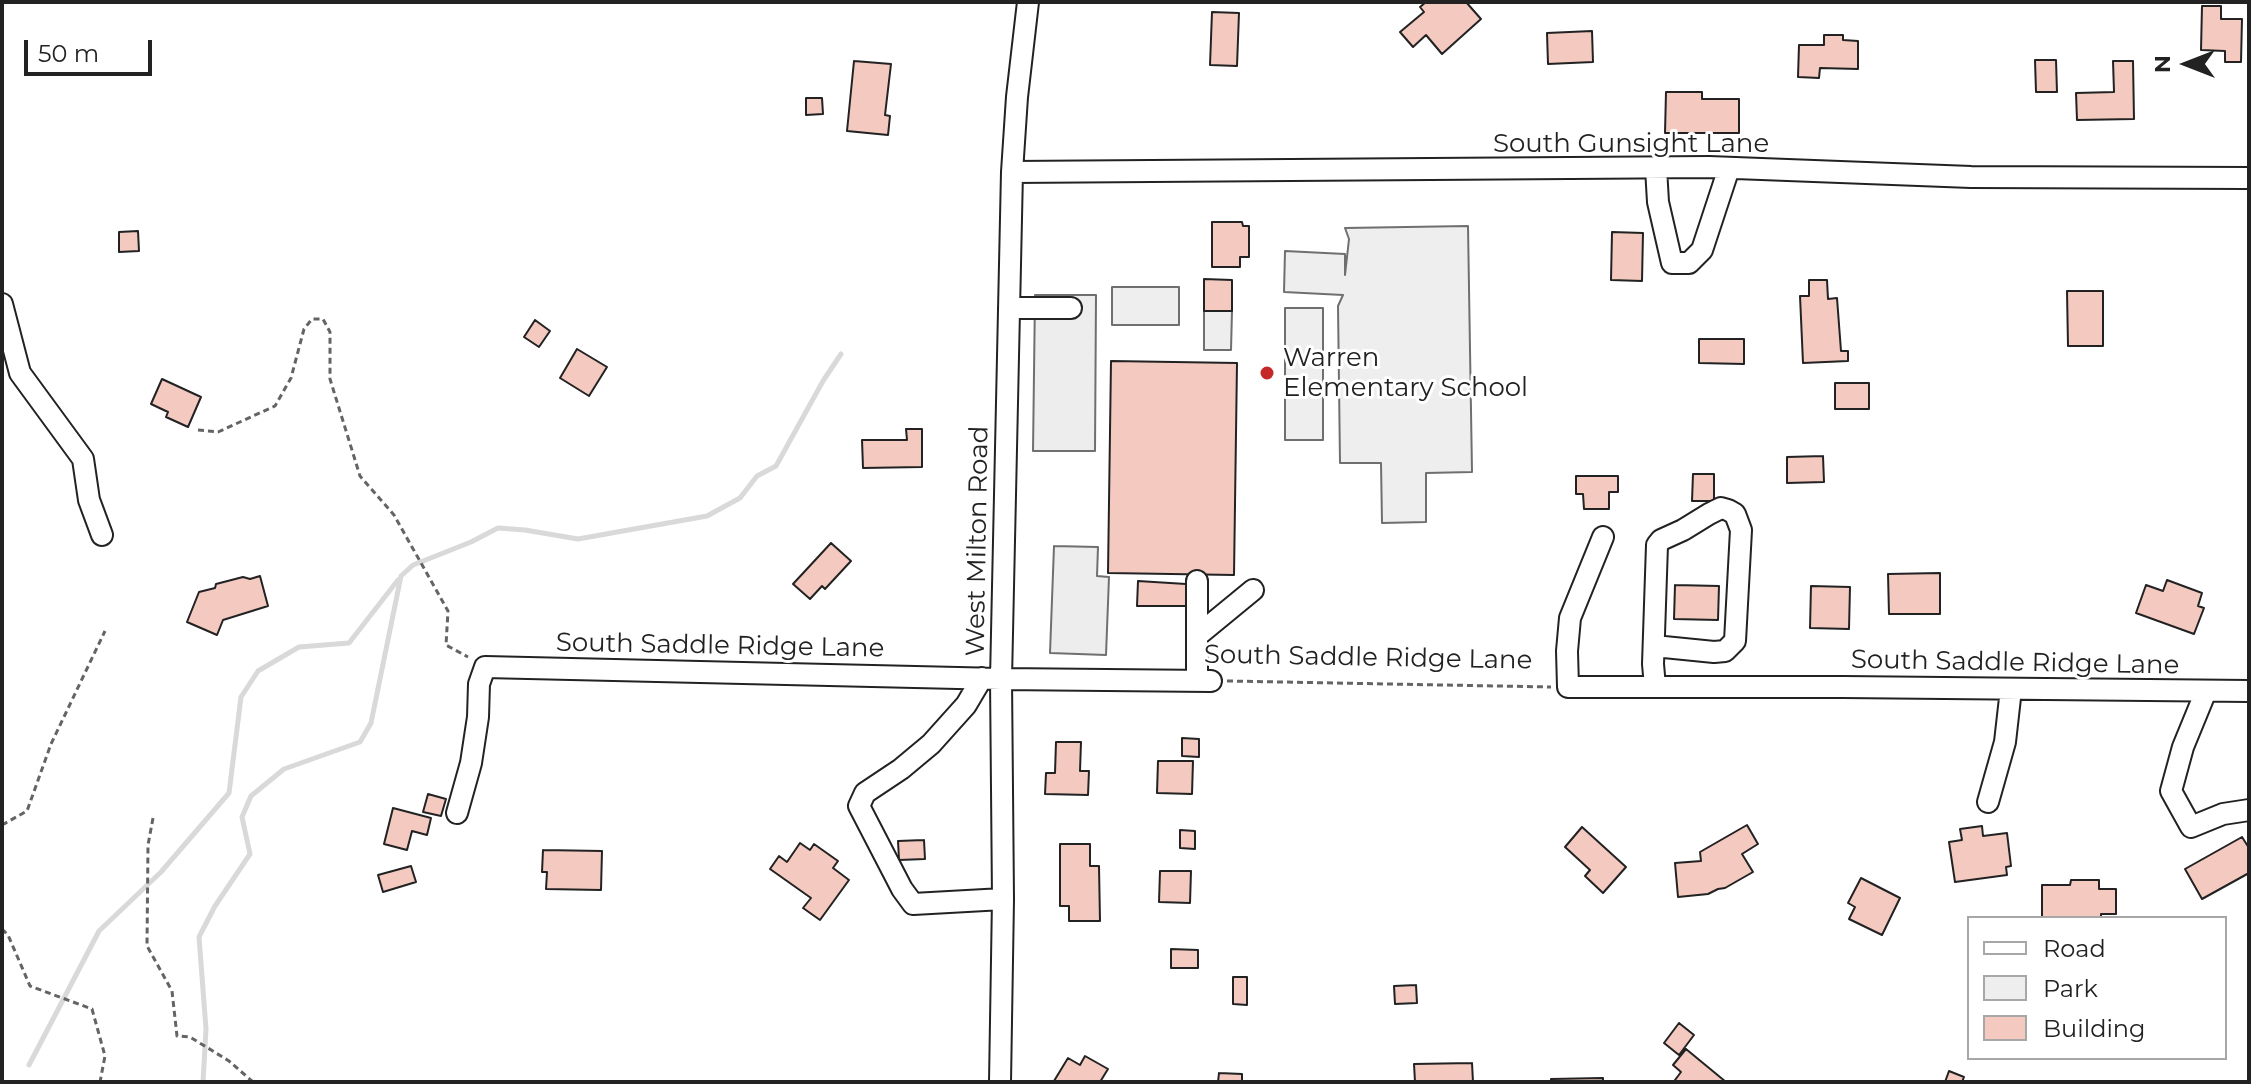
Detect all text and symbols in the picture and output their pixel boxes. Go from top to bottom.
scale bar [28,24,156,74]
north arrow [2147,24,2227,104]
text: 50 m [38,39,99,68]
text: N [2149,55,2176,73]
street label: South Gunsight Lane [1493,128,1769,160]
place label: Warren Elementary School [1283,342,1528,404]
marker: Warren Elementary School [1258,364,1276,382]
street label: West Milton Road [960,425,996,657]
street label: South Saddle Ridge Lane [556,628,884,664]
street label: South Saddle Ridge Lane [1204,640,1532,676]
street label: South Saddle Ridge Lane [1851,645,2179,681]
legend [1967,916,2227,1060]
text: Road [2043,934,2106,963]
text: Park [2043,974,2098,1003]
text: Building [2043,1014,2146,1043]

